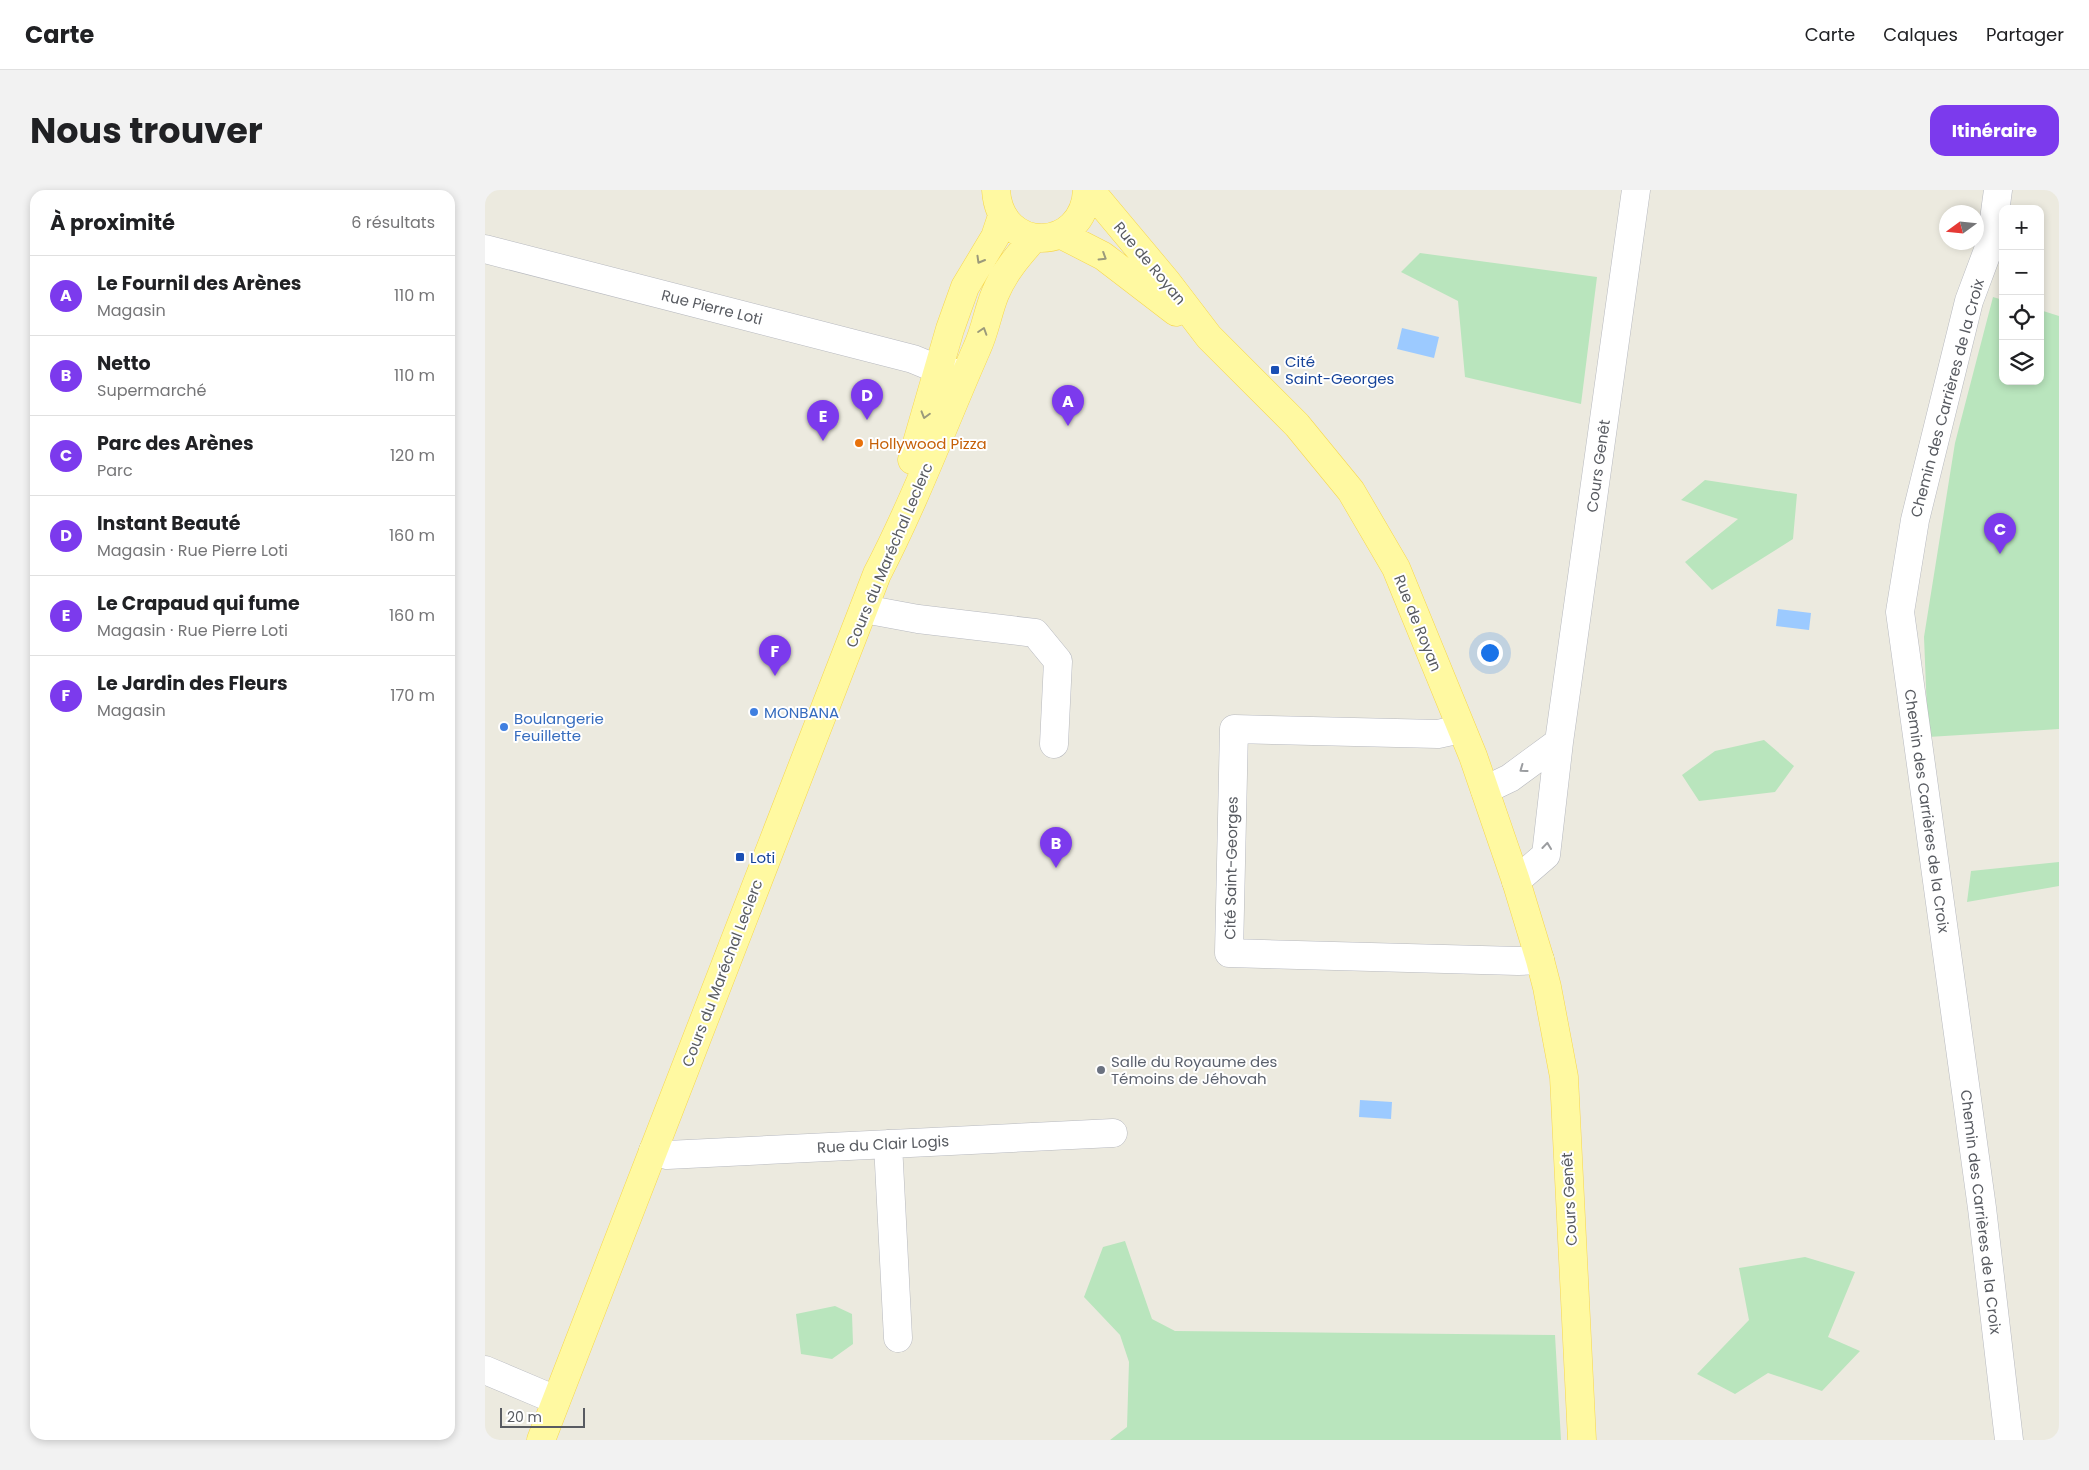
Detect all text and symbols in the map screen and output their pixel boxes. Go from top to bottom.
text: Carte [25,18,94,51]
text: Carte [1805,22,1855,47]
text: Calques [1883,22,1958,47]
text: Partager [1986,22,2064,47]
button: Itinéraire [1930,105,2059,156]
text: Nous trouver [30,106,263,155]
north arrow [1939,205,1984,250]
map controls [1999,205,2044,385]
button: + [1999,205,2044,250]
text: À proximité [50,208,175,237]
text: 6 résultats [351,211,435,234]
street label: Rue de Royan [1109,217,1191,309]
one-way arrow [1098,250,1107,260]
button: − [1999,250,2044,295]
one-way arrow [977,254,987,263]
text: Le Fournil des Arènes [97,270,301,297]
street label: Chemin des Carrières de la Croix [1905,276,1989,520]
text: A [60,284,72,307]
text: 110 m [394,284,435,307]
street label: Rue Pierre Loti [659,284,765,330]
button: locate [1999,295,2044,340]
text: Magasin [97,299,166,322]
one-way arrow [978,327,988,336]
button: layers [1999,340,2044,385]
text: Netto [97,350,151,377]
place label: Cité Saint-Georges [1285,351,1395,389]
text: B [61,364,71,387]
text: 110 m [394,364,435,387]
marker: Cité Saint-Georges [1269,364,1281,376]
text: Supermarché [97,379,206,402]
pin: D [851,379,883,420]
pin: A [1052,385,1084,426]
pin: E [807,400,839,441]
one-way arrow [920,411,931,419]
street label: Cours Genêt [1581,418,1615,514]
text: Parc des Arènes [97,430,254,457]
place label: Hollywood Pizza [869,433,987,454]
marker: Hollywood Pizza [853,437,865,449]
text: C [60,444,72,467]
text: 120 m [390,444,435,467]
text: Parc [97,459,133,482]
street label: Cours du Maréchal Leclerc [840,459,938,651]
text: Instant Beauté [97,510,241,537]
pin: C [1984,513,2016,554]
text: D [60,524,72,547]
text: 160 m [389,524,435,547]
text: Magasin · Rue Pierre Loti [97,539,288,562]
street label: Rue de Royan [1389,572,1447,674]
text: Le Crapaud qui fume [97,590,300,617]
text: E [62,604,70,627]
text: 160 m [389,604,435,627]
text: Magasin · Rue Pierre Loti [97,619,288,642]
pin: F [759,635,791,676]
your location [1477,640,1503,666]
text: Le Jardin des Fleurs [97,670,288,697]
text: F [62,684,70,707]
text: 170 m [390,684,435,707]
street label: Chemin des Carrières de la Croix [1899,688,1955,934]
text: Magasin [97,699,166,722]
place label: MONBANA [764,702,839,723]
marker: MONBANA [748,706,760,718]
place label: Boulangerie Feuillette [514,708,604,746]
marker: Boulangerie Feuillette [498,721,510,733]
one-way arrow [1520,763,1529,771]
street label: Cité Saint-Georges [1219,796,1243,940]
pin: B [1040,827,1072,868]
one-way arrow [1541,842,1552,850]
place label: Loti [750,847,775,868]
marker: Loti [734,851,746,863]
street label: Cours du Maréchal Leclerc [677,876,767,1070]
place label: Salle du Royaume des Témoins de Jéhovah [1111,1051,1277,1089]
marker: Salle du Royaume des Témoins de Jéhovah [1095,1064,1107,1076]
street label: Chemin des Carrières de la Croix [1956,1089,2006,1335]
street label: Rue du Clair Logis [816,1130,950,1158]
street label: Cours Genêt [1556,1152,1582,1246]
scale bar [500,1405,585,1428]
text: 20 m [507,1407,542,1427]

